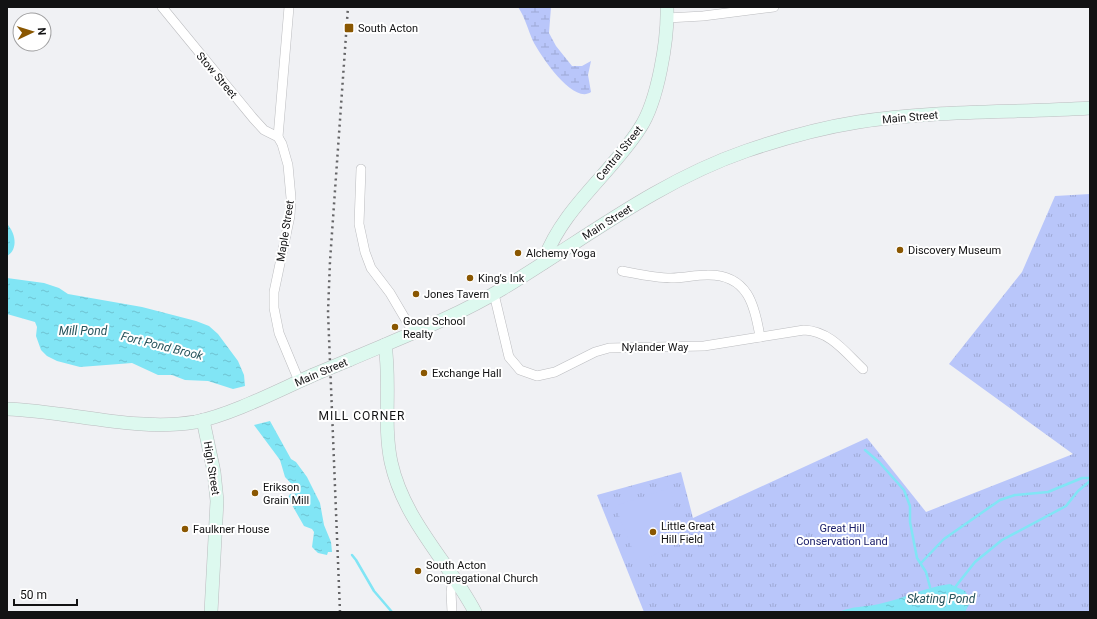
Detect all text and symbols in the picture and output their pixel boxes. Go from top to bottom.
north arrow [12,12,52,52]
marker: South Acton [343,22,355,34]
place label: South Acton [358,22,418,35]
text: N [35,27,48,36]
street label: Stow Street [194,50,240,101]
street label: Main Street [882,109,939,126]
street label: Central Street [593,123,646,183]
street label: Maple Street [274,199,297,263]
street label: Main Street [580,202,635,243]
place label: Discovery Museum [908,244,1001,257]
marker: Discovery Museum [895,245,905,255]
place label: Alchemy Yoga [526,247,596,260]
marker: Alchemy Yoga [513,248,523,258]
place label: King's Ink [478,272,525,285]
marker: King's Ink [465,273,475,283]
place label: Jones Tavern [424,288,489,301]
marker: Jones Tavern [411,289,421,299]
place label: Good School Realty [403,315,466,341]
marker: Good School Realty [390,322,400,332]
water label: Mill Pond [59,324,108,338]
water label: Fort Pond Brook [120,329,206,363]
street label: Nylander Way [622,341,689,354]
street label: Main Street [293,355,350,389]
place label: Exchange Hall [432,367,501,380]
marker: Exchange Hall [419,368,429,378]
district label: MILL CORNER [319,409,405,423]
street label: High Street [201,440,222,496]
place label: Erikson Grain Mill [263,481,309,507]
marker: Erikson Grain Mill [250,488,260,498]
place label: Little Great Hill Field [661,520,715,546]
park label: Great Hill Conservation Land [796,522,888,548]
place label: Faulkner House [193,523,269,536]
marker: Faulkner House [180,524,190,534]
marker: Little Great Hill Field [648,527,658,537]
place label: South Acton Congregational Church [426,559,538,585]
marker: South Acton Congregational Church [413,566,423,576]
scale bar [14,581,77,607]
text: 50 m [20,588,47,602]
water label: Skating Pond [907,592,976,606]

